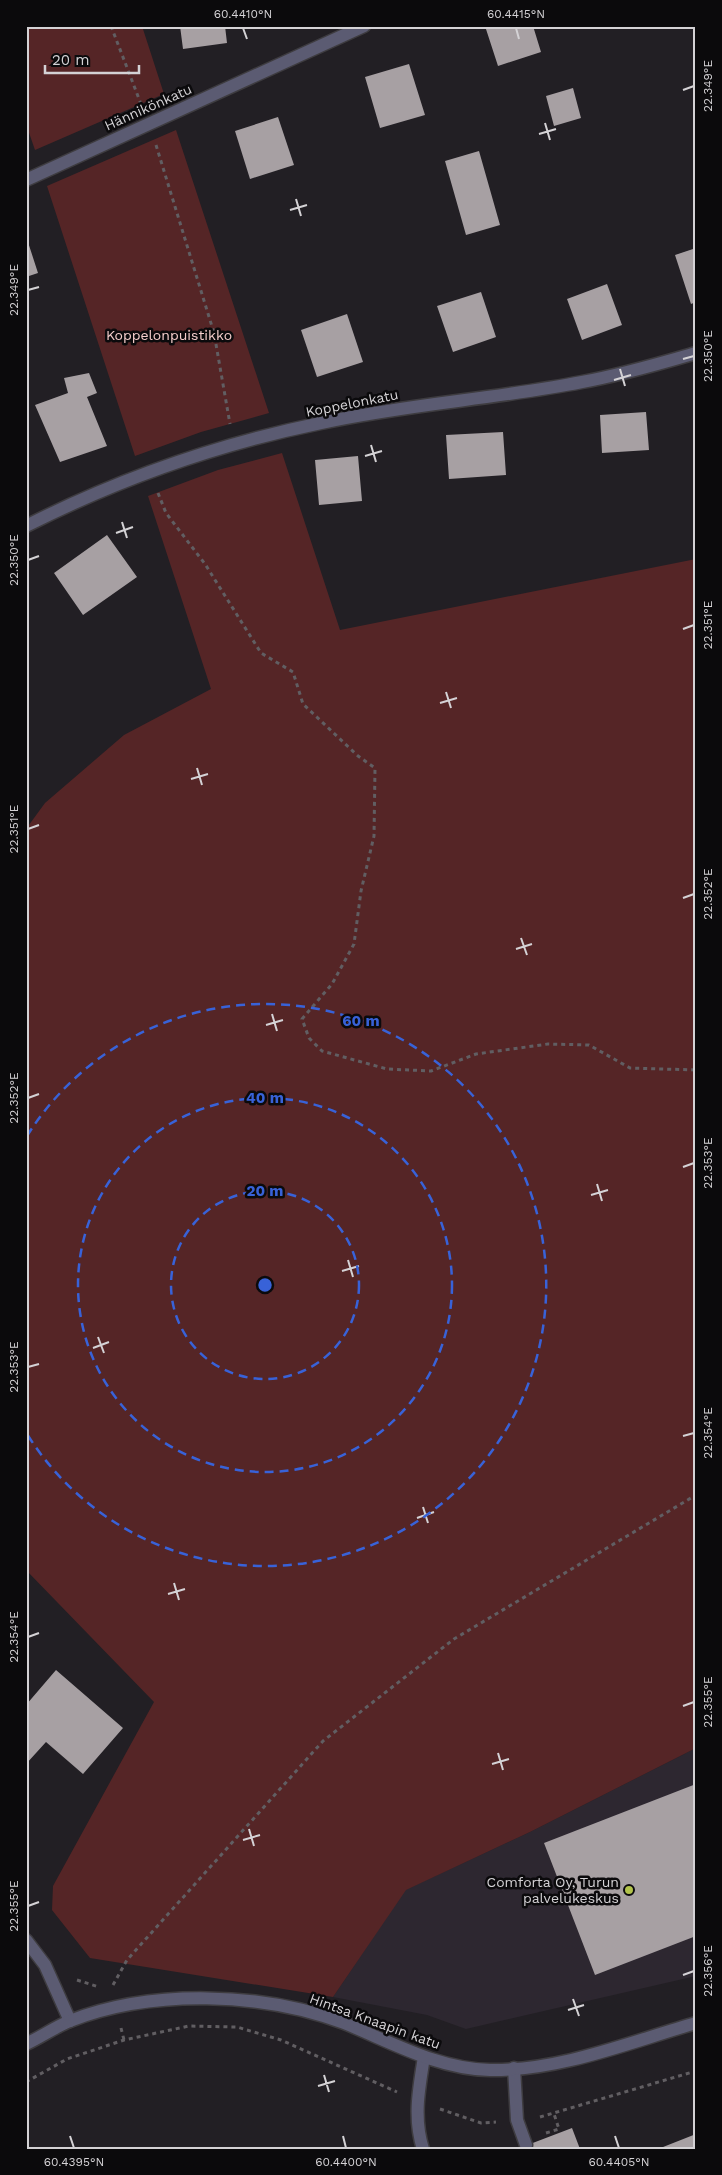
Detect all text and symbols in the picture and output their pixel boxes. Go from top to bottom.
text: 60.4410°N [214,7,272,21]
text: 60.4415°N [487,7,545,21]
scale bar [45,42,139,74]
text: 20 m [52,51,90,69]
text: 22.349°E [701,60,715,112]
street label: Hännikönkatu [102,81,194,133]
text: 22.349°E [7,264,21,316]
park label: Koppelonpuistikko [106,327,232,343]
text: 22.350°E [701,330,715,382]
street label: Koppelonkatu [304,386,400,420]
text: 22.350°E [7,534,21,586]
text: 22.351°E [701,600,715,650]
text: 22.351°E [7,804,21,854]
text: 22.352°E [701,868,715,920]
text: 60 m [342,1012,380,1030]
text: 22.352°E [7,1072,21,1124]
text: 40 m [246,1089,284,1107]
text: 22.353°E [701,1137,715,1189]
text: 20 m [246,1182,284,1200]
centre of rings [256,1276,274,1294]
text: 22.353°E [7,1341,21,1393]
text: 22.354°E [701,1407,715,1459]
text: 22.354°E [7,1611,21,1663]
text: 22.355°E [701,1676,715,1728]
place label: Comforta Oy, Turun palvelukeskus [487,1874,619,1906]
text: 22.355°E [7,1880,21,1932]
marker: Comforta Oy, Turun palvelukeskus [623,1884,635,1896]
text: 22.356°E [701,1945,715,1997]
street label: Hintsa Knaapin katu [308,1990,442,2052]
text: 60.4395°N [44,2155,104,2169]
text: 60.4400°N [315,2155,377,2169]
text: 60.4405°N [589,2155,650,2169]

